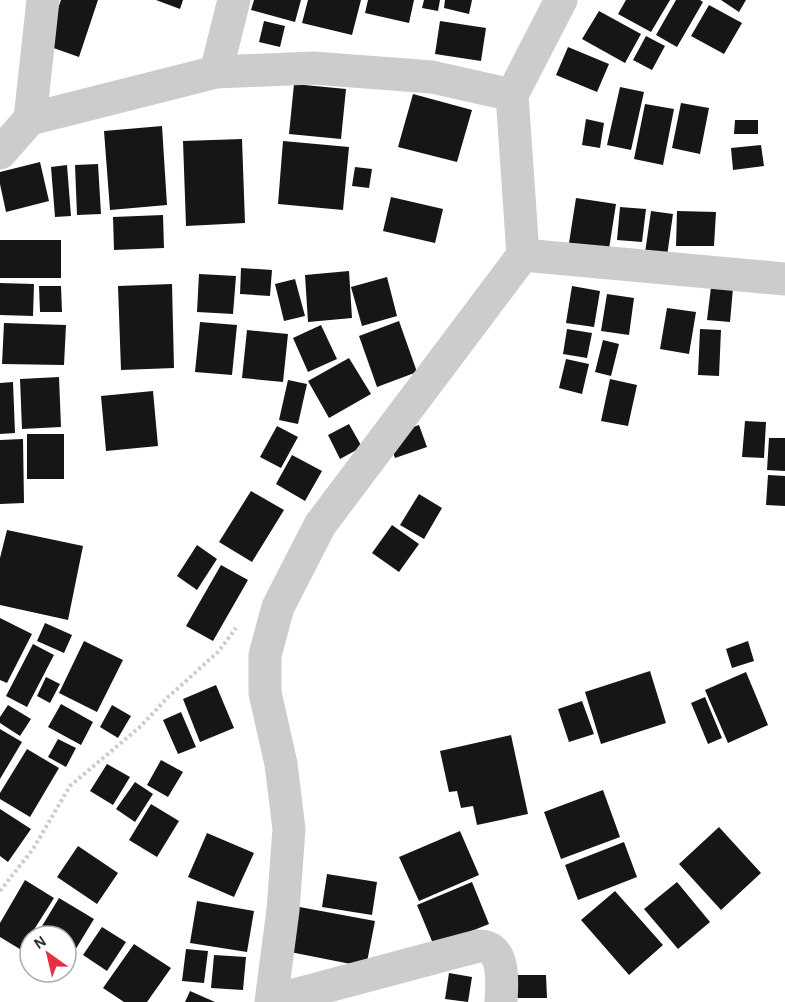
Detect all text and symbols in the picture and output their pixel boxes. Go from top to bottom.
north arrow [18,924,78,984]
text: N [31,933,49,952]

